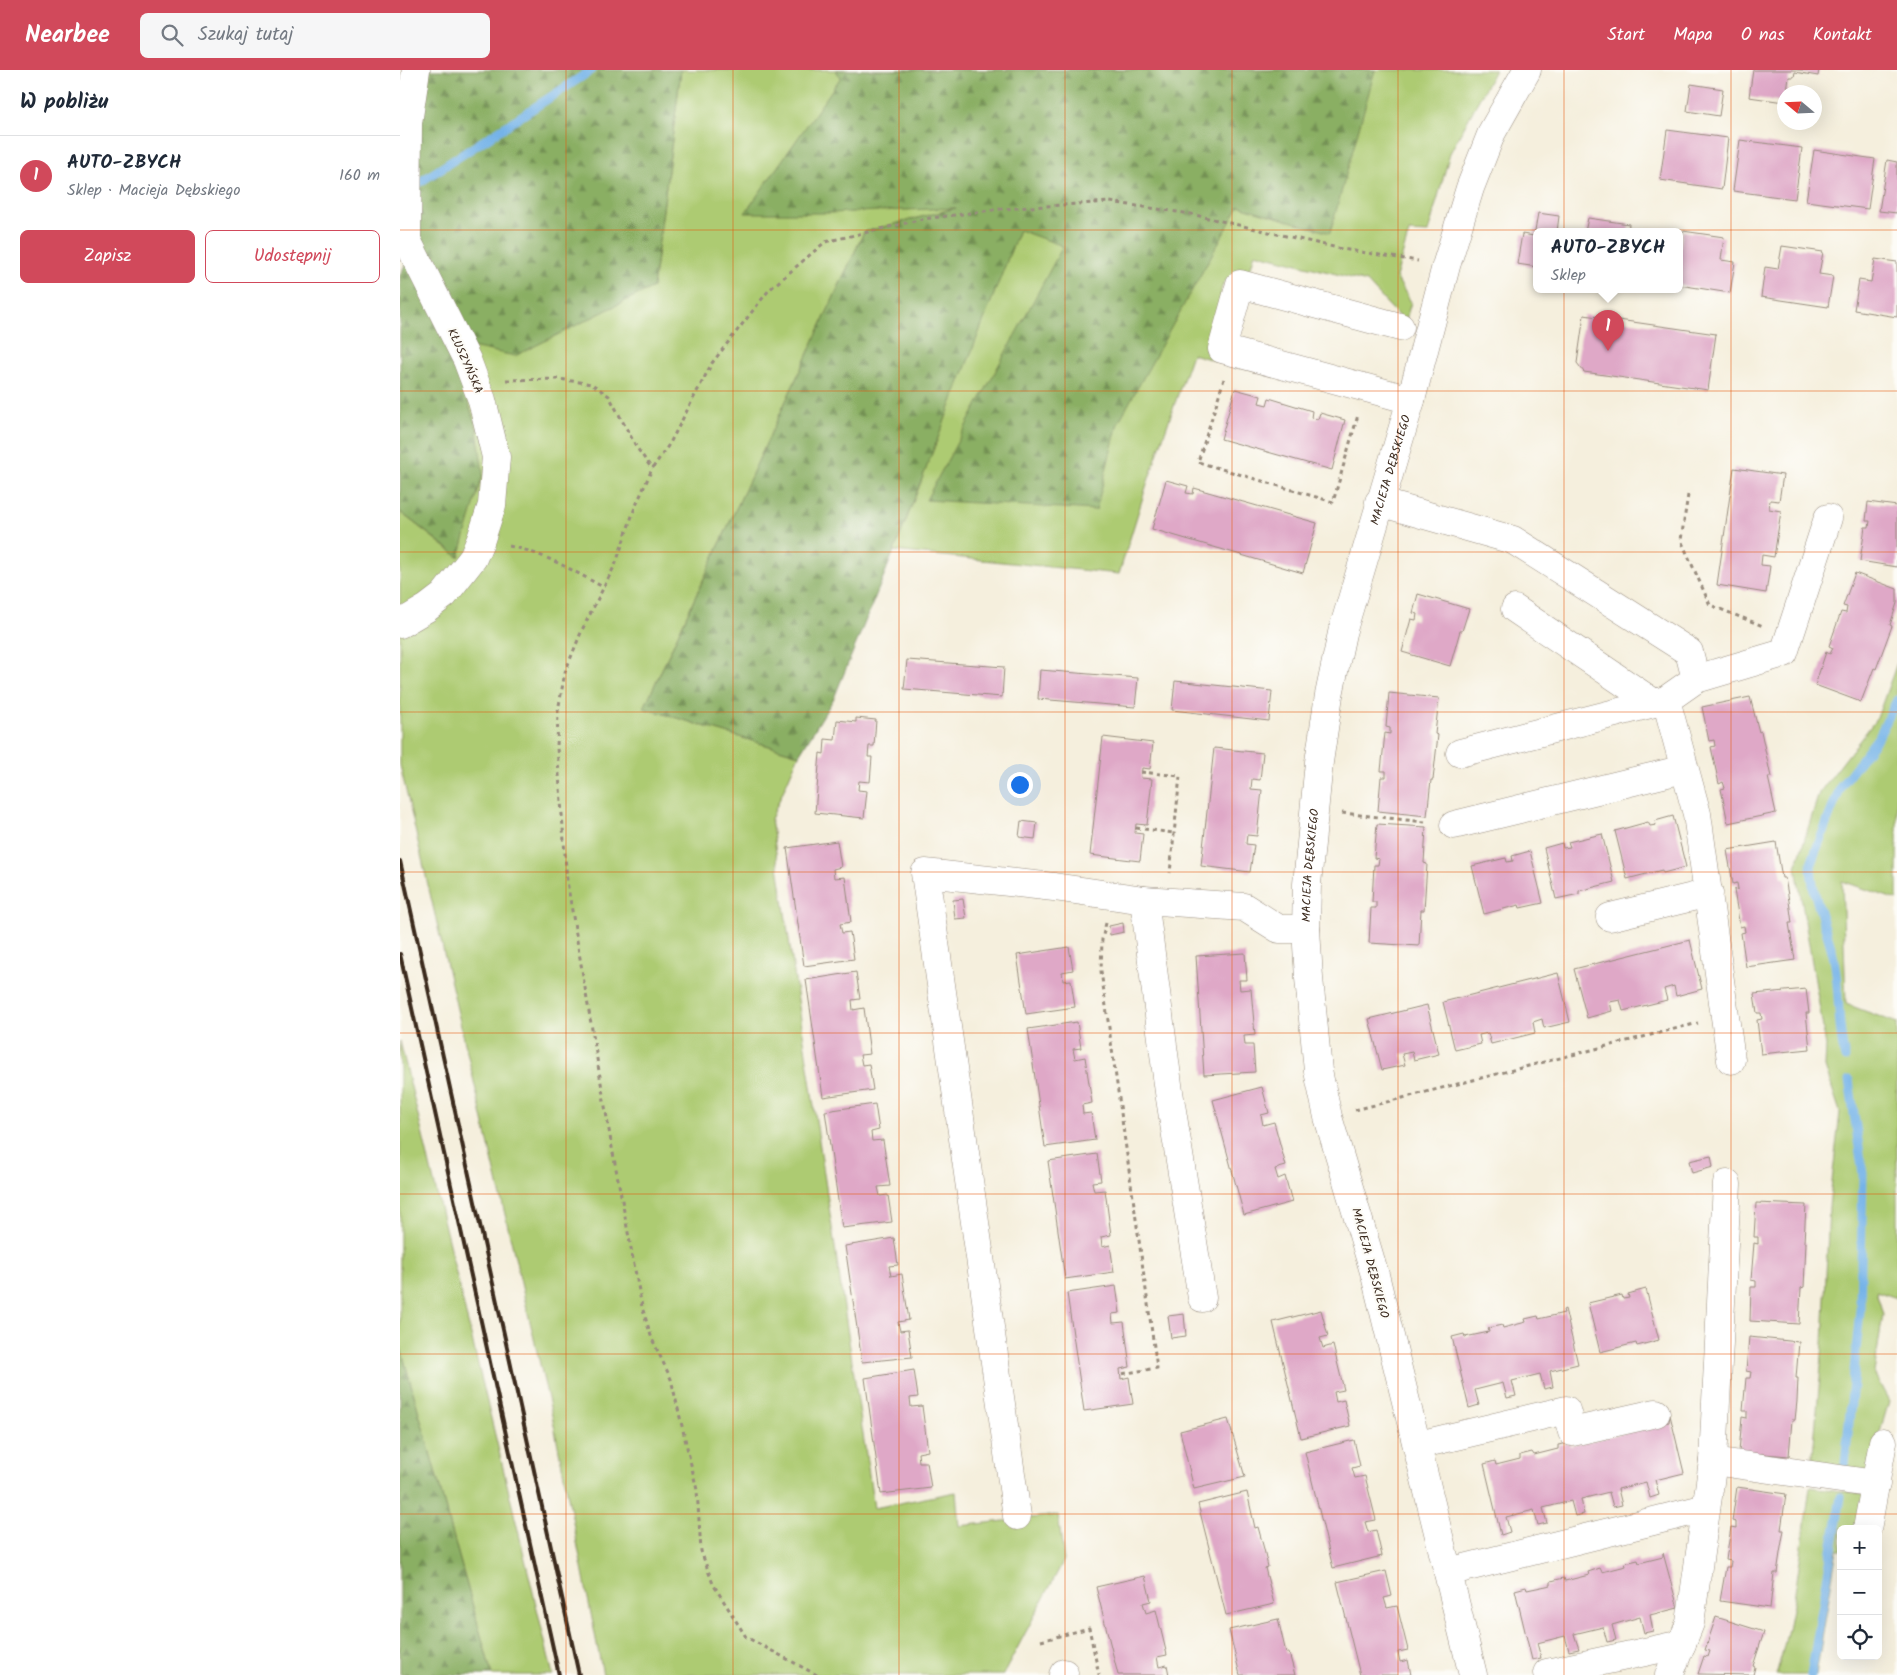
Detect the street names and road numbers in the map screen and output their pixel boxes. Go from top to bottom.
street label: KŁUSZYŃSKA [442,325,488,397]
street label: MACIEJA DĘBSKIEGO [1365,412,1416,527]
street label: MACIEJA DĘBSKIEGO [1297,807,1324,922]
street label: MACIEJA DĘBSKIEGO [1346,1206,1394,1321]

